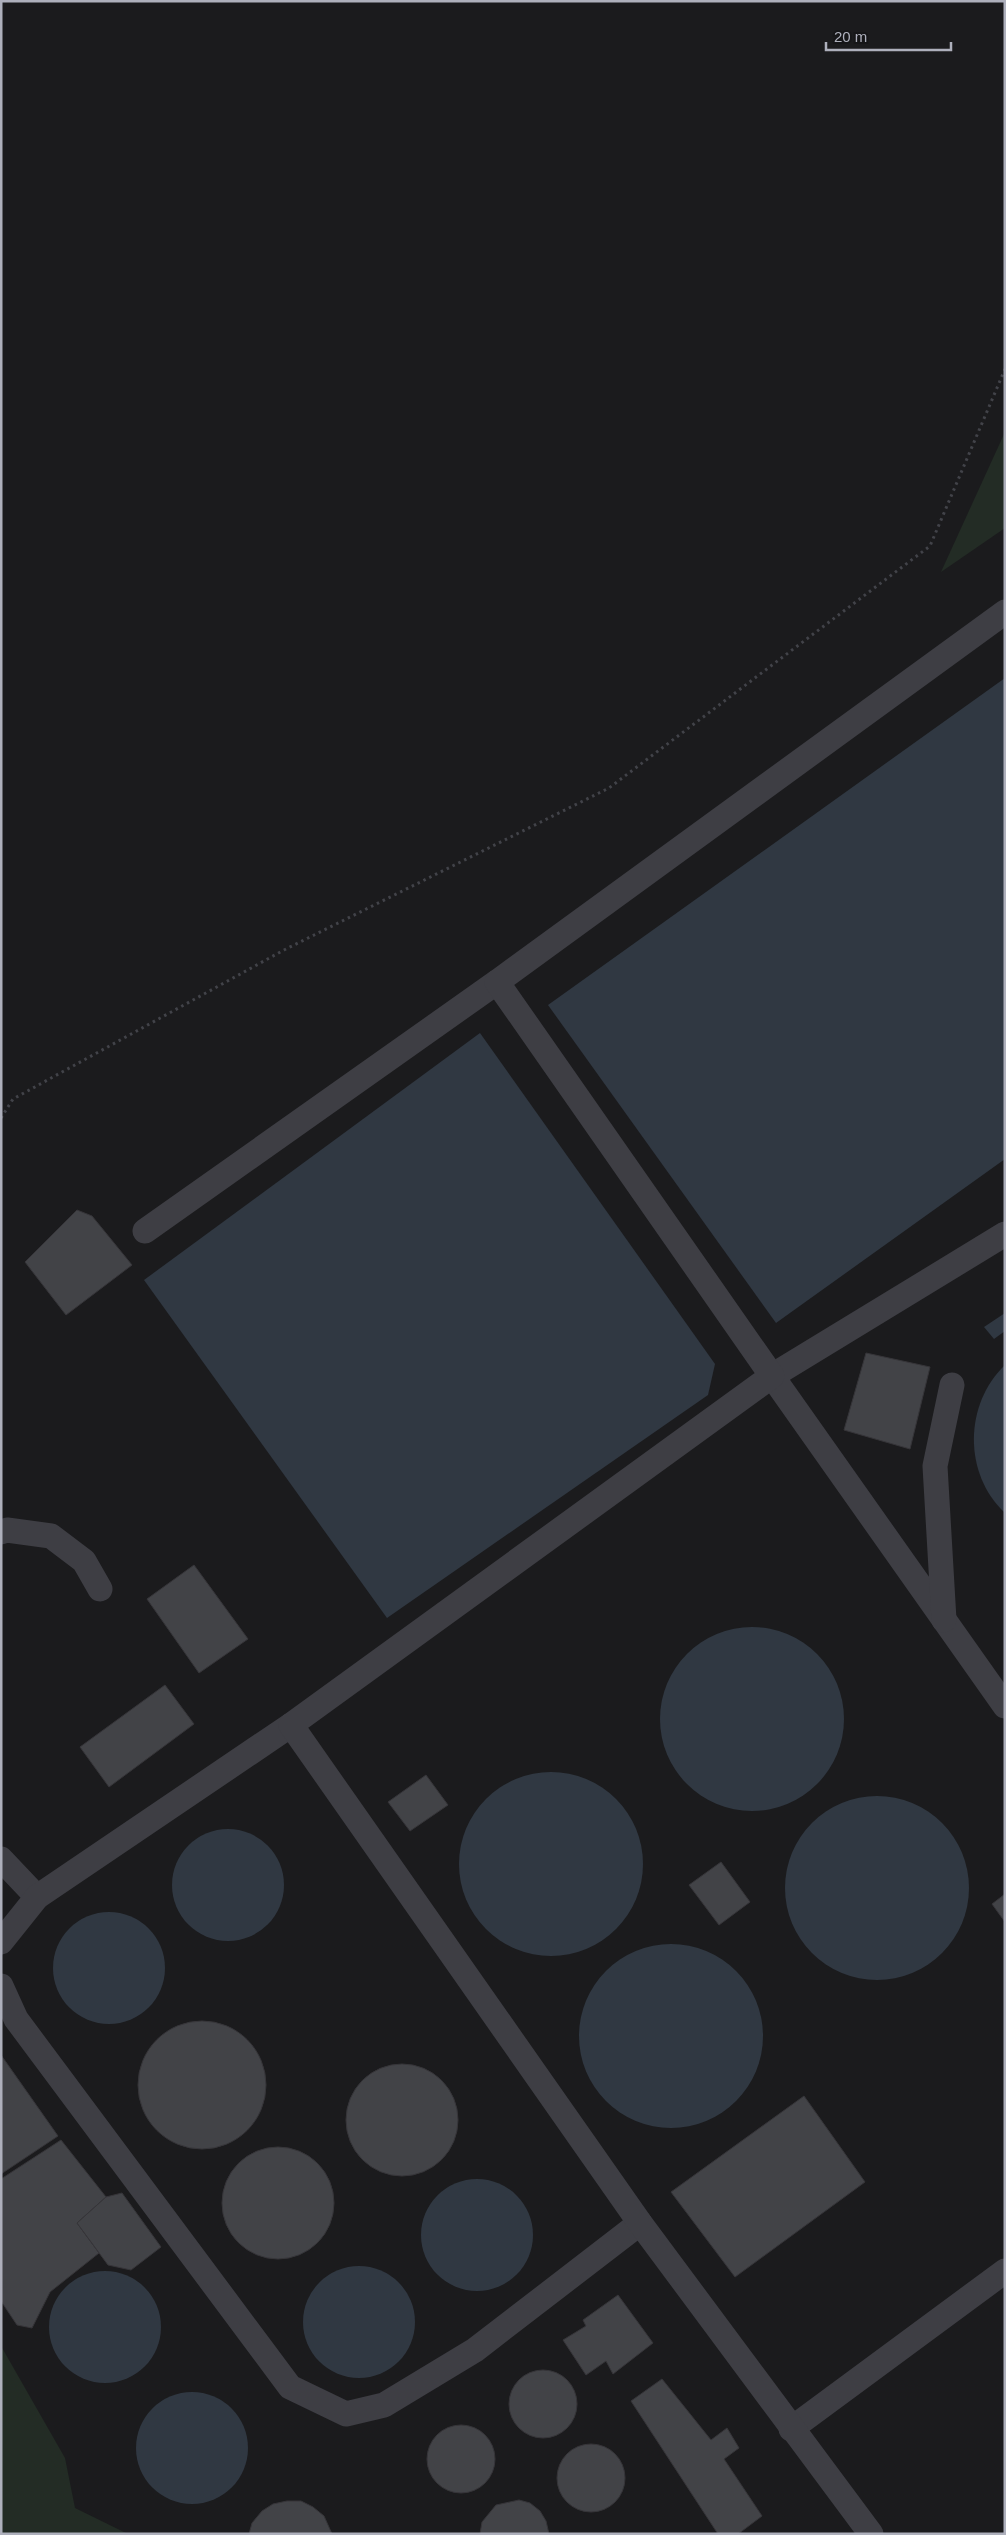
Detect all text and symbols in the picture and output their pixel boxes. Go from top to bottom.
scale bar [826,20,951,52]
text: 20 m [834,28,867,45]

